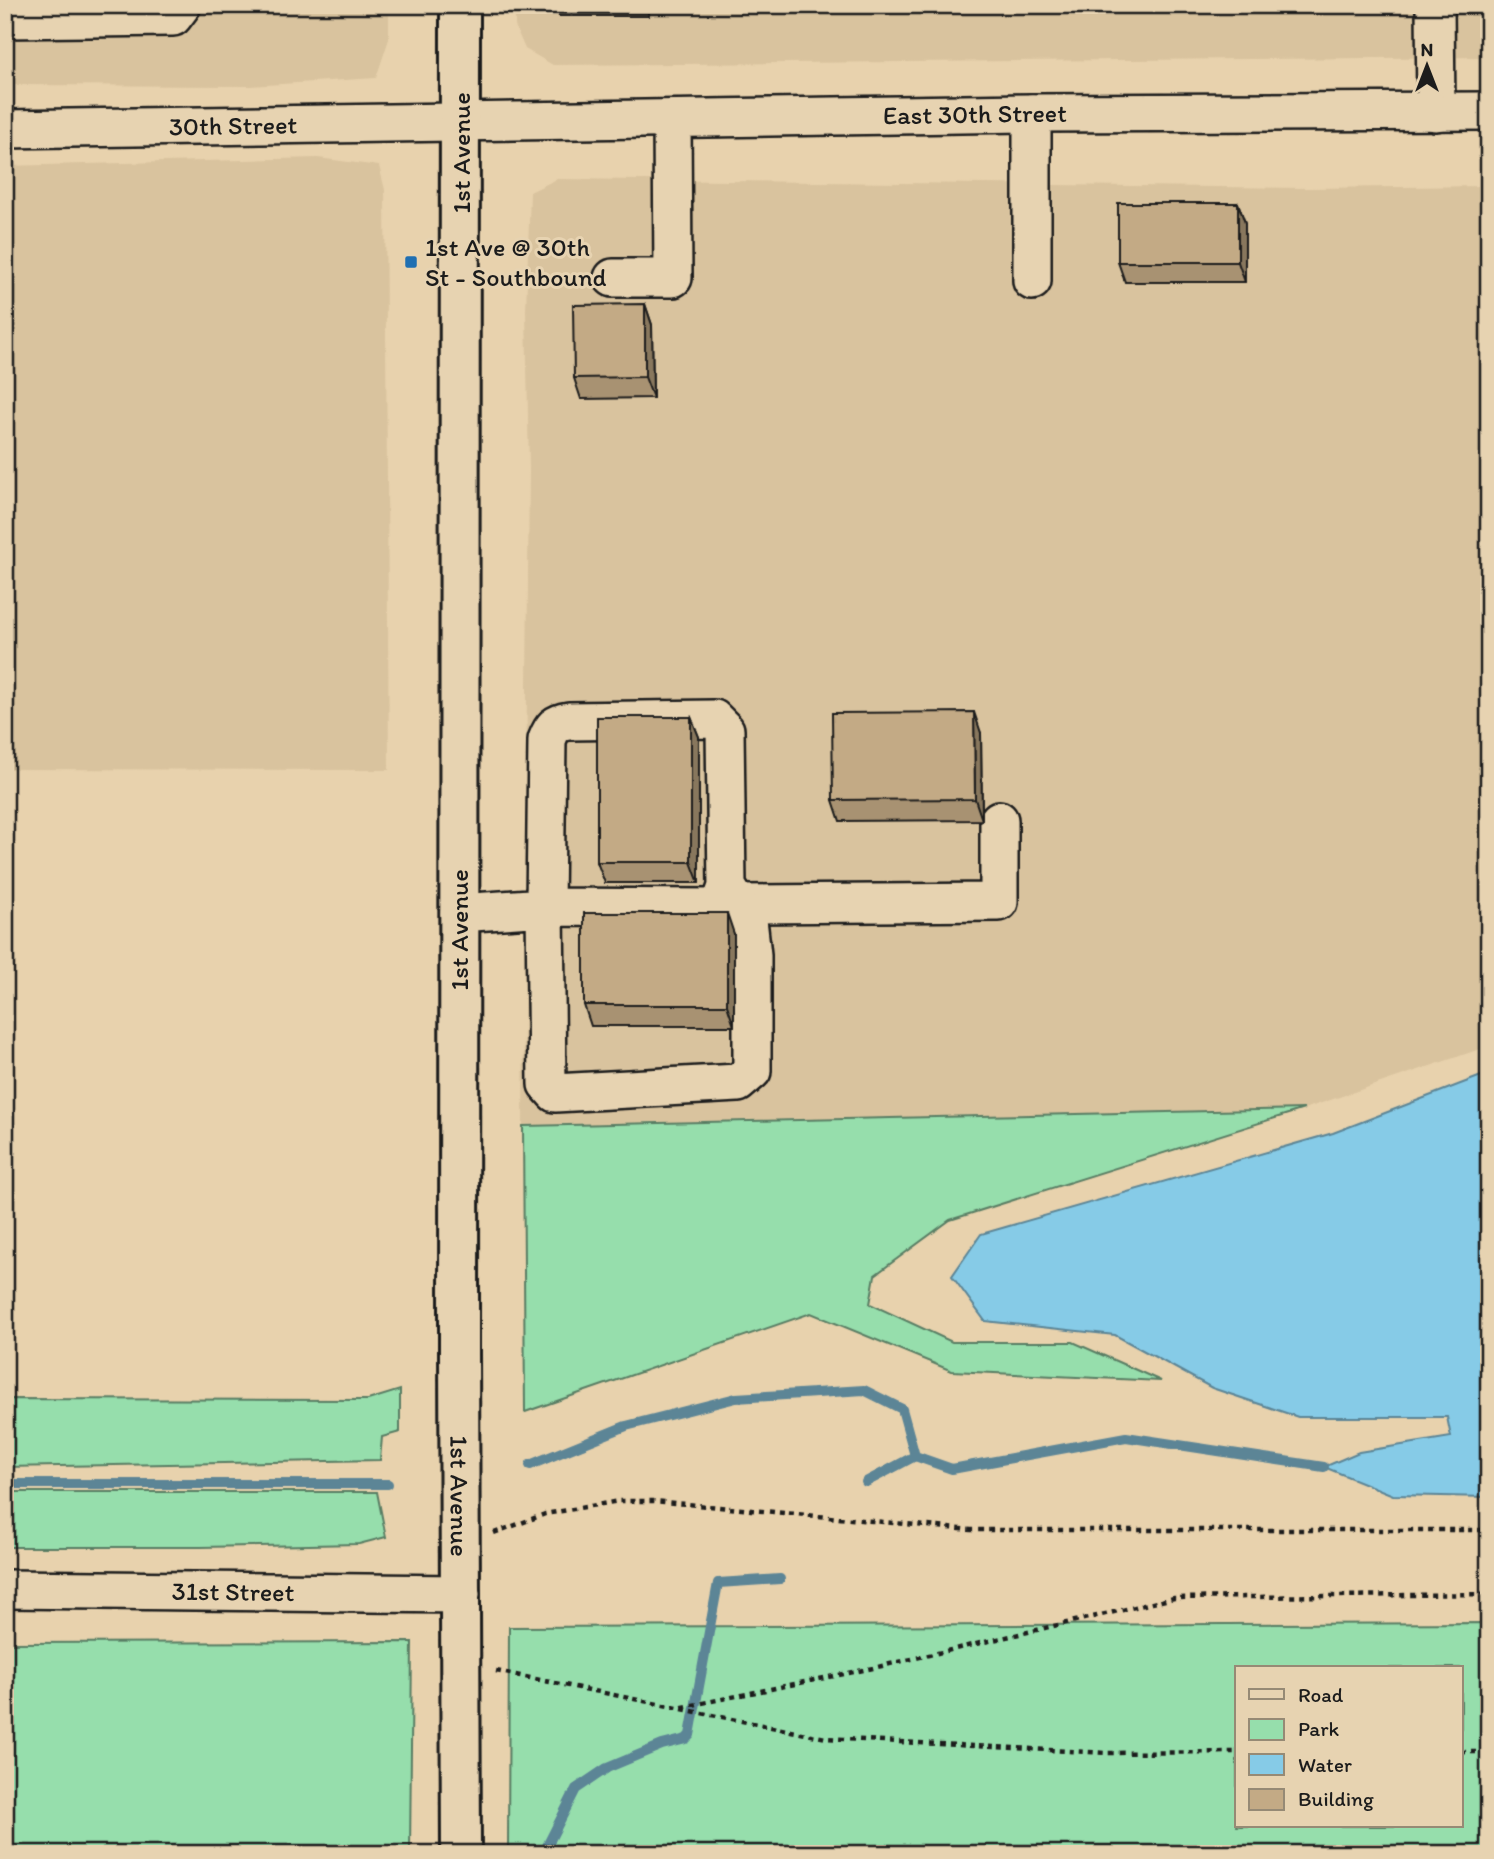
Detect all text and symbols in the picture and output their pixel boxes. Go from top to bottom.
north arrow [1392,32,1462,102]
text: N [1421,38,1433,61]
street label: 1st Avenue [445,92,477,214]
street label: East 30th Street [883,97,1067,131]
street label: 30th Street [169,108,298,142]
place label: 1st Ave @ 30th St - Southbound [425,231,607,293]
marker: 1st Ave @ 30th St - Southbound [403,254,419,270]
street label: 1st Avenue [443,869,475,991]
street label: 1st Avenue [443,1435,476,1557]
street label: 31st Street [171,1575,295,1608]
legend [1235,1666,1462,1828]
text: Road [1298,1682,1344,1707]
text: Park [1298,1716,1340,1741]
text: Water [1298,1752,1352,1777]
text: Building [1298,1786,1374,1811]

